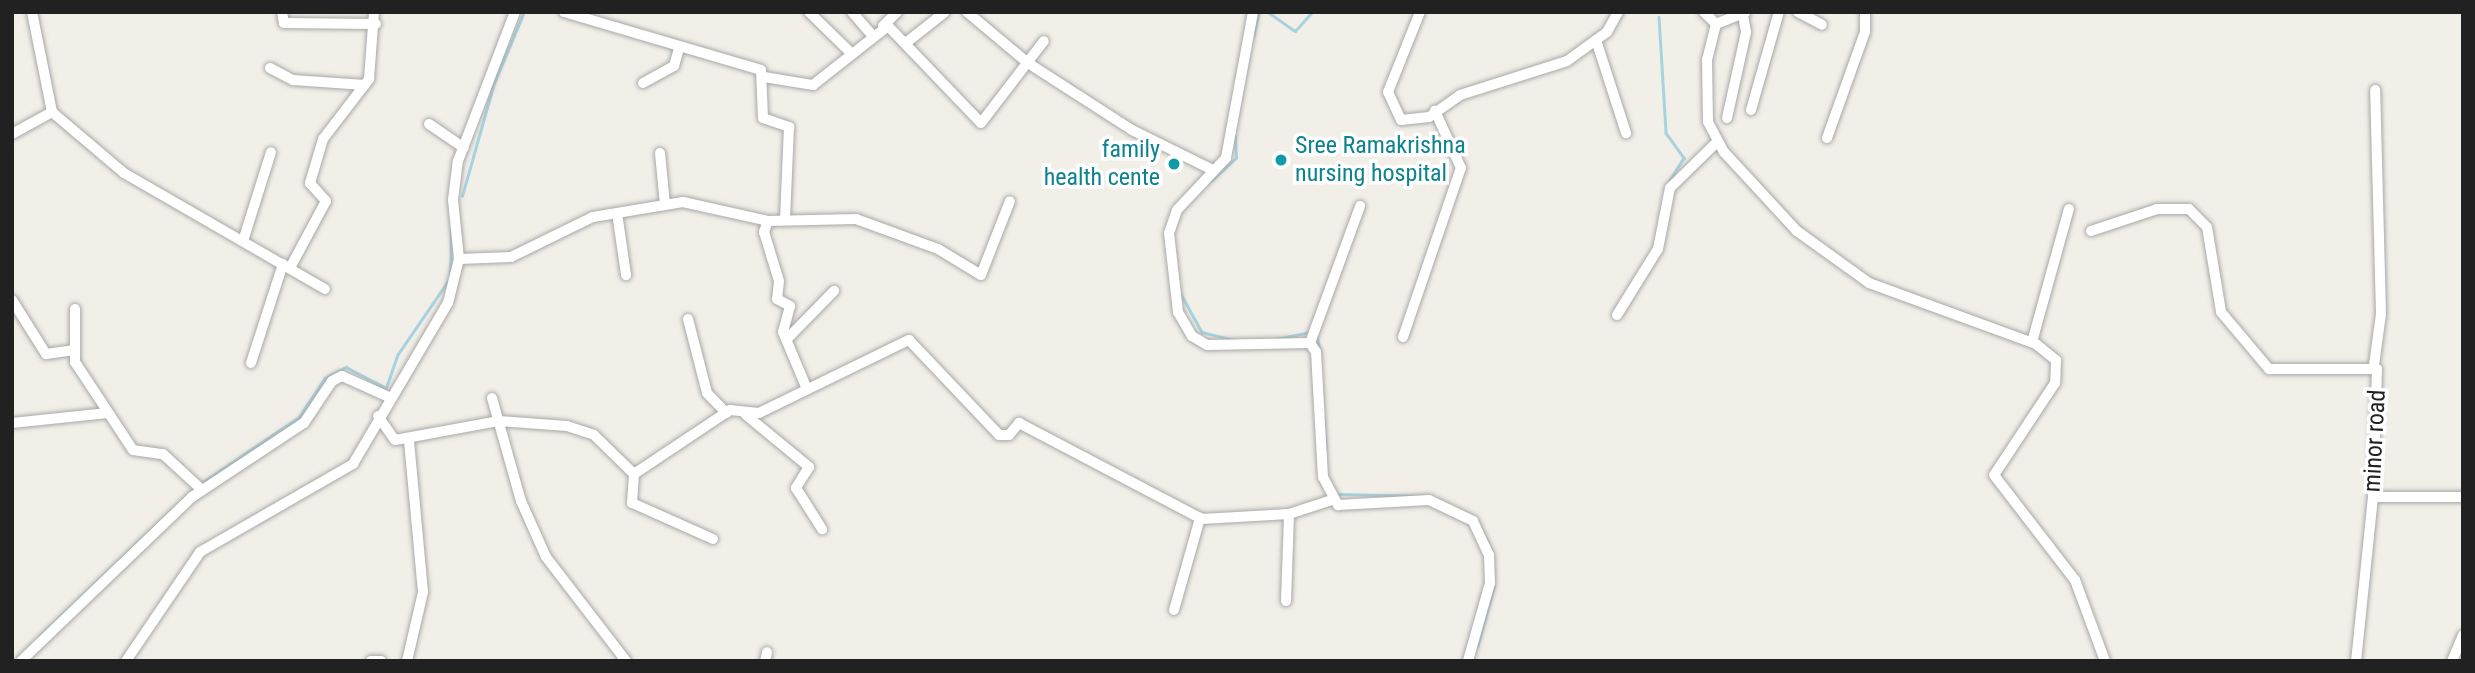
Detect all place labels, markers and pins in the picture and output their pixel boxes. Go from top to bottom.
place label: Sree Ramakrishna nursing hospital [1295,132,1466,188]
place label: family health cente [1044,136,1160,192]
marker: Sree Ramakrishna nursing hospital [1273,152,1289,168]
marker: family health cente [1166,156,1182,172]

